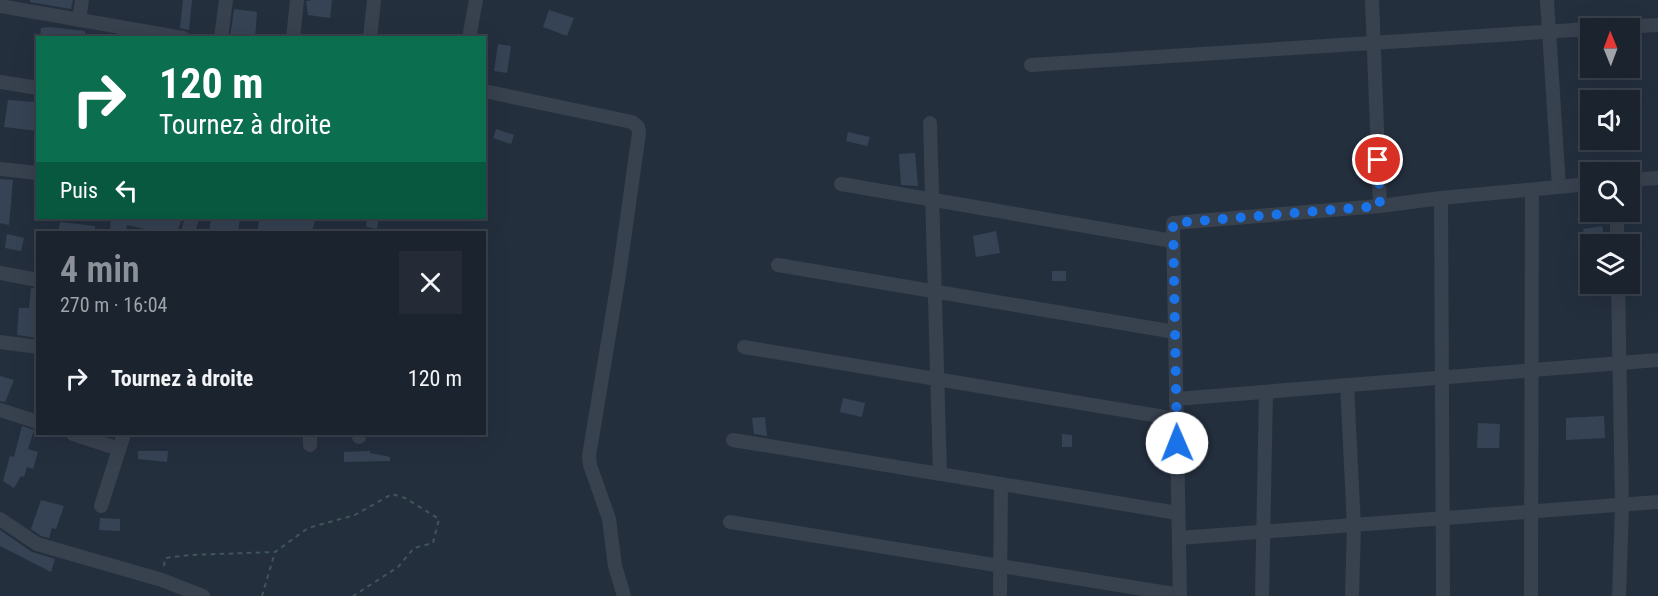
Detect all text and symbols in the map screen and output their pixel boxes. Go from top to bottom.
north arrow [1580,18,1640,78]
map controls [1580,18,1640,294]
text: 120 m [159,59,264,108]
icon: right [60,60,138,138]
button: sound [1580,90,1640,150]
text: Tournez à droite [159,109,331,141]
pin [1352,134,1403,185]
icon: arrive [1361,143,1394,176]
button: search [1580,162,1640,222]
icon: left [110,174,143,207]
text: Puis [60,178,98,203]
button: layers [1580,234,1640,294]
text: 4 min [60,249,140,291]
button: close [399,251,462,314]
text: 270 m · 16:04 [60,293,167,317]
icon: right [60,362,93,395]
text: Tournez à droite [111,366,253,391]
text: 120 m [408,366,462,391]
position arrow [1145,411,1209,475]

